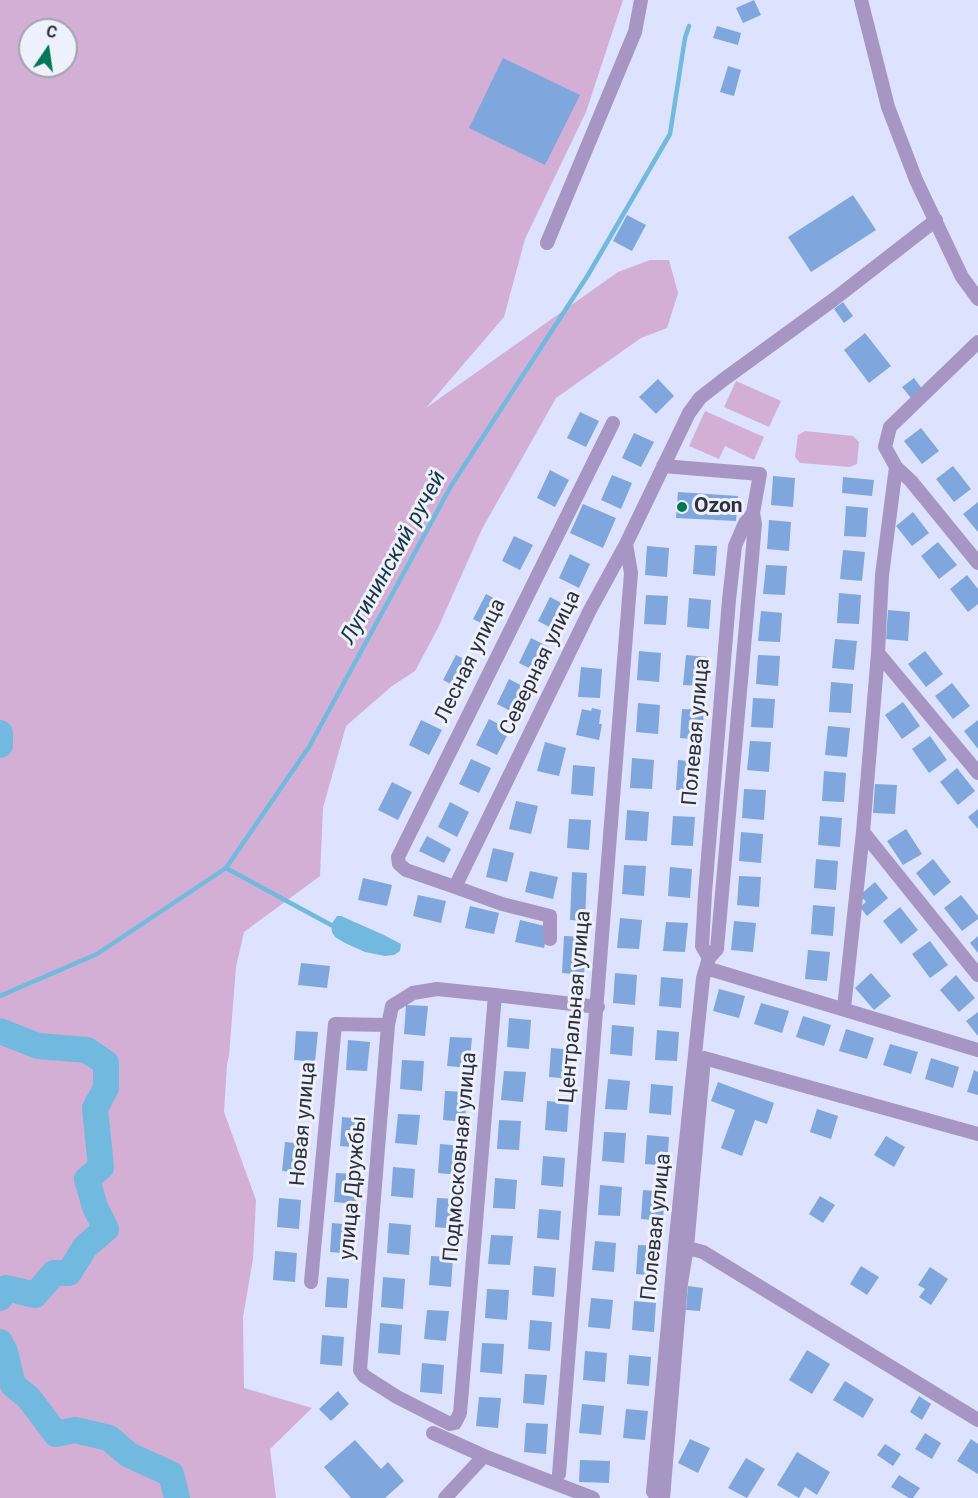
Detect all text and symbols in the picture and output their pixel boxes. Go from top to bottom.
north arrow [18,18,78,78]
text: С [44,21,59,42]
water label: Лугининский ручей [336,467,452,649]
place label: Ozon [694,494,743,520]
marker: Ozon [675,500,689,514]
street label: Северная улица [495,587,587,739]
street label: Лесная улица [430,595,512,727]
street label: Полевая улица [678,657,716,807]
street label: Центральная улица [555,910,597,1104]
street label: Подмосковная улица [439,1051,483,1263]
street label: Новая улица [286,1061,322,1187]
street label: улица Дружбы [335,1115,373,1261]
street label: Полевая улица [637,1152,677,1302]

